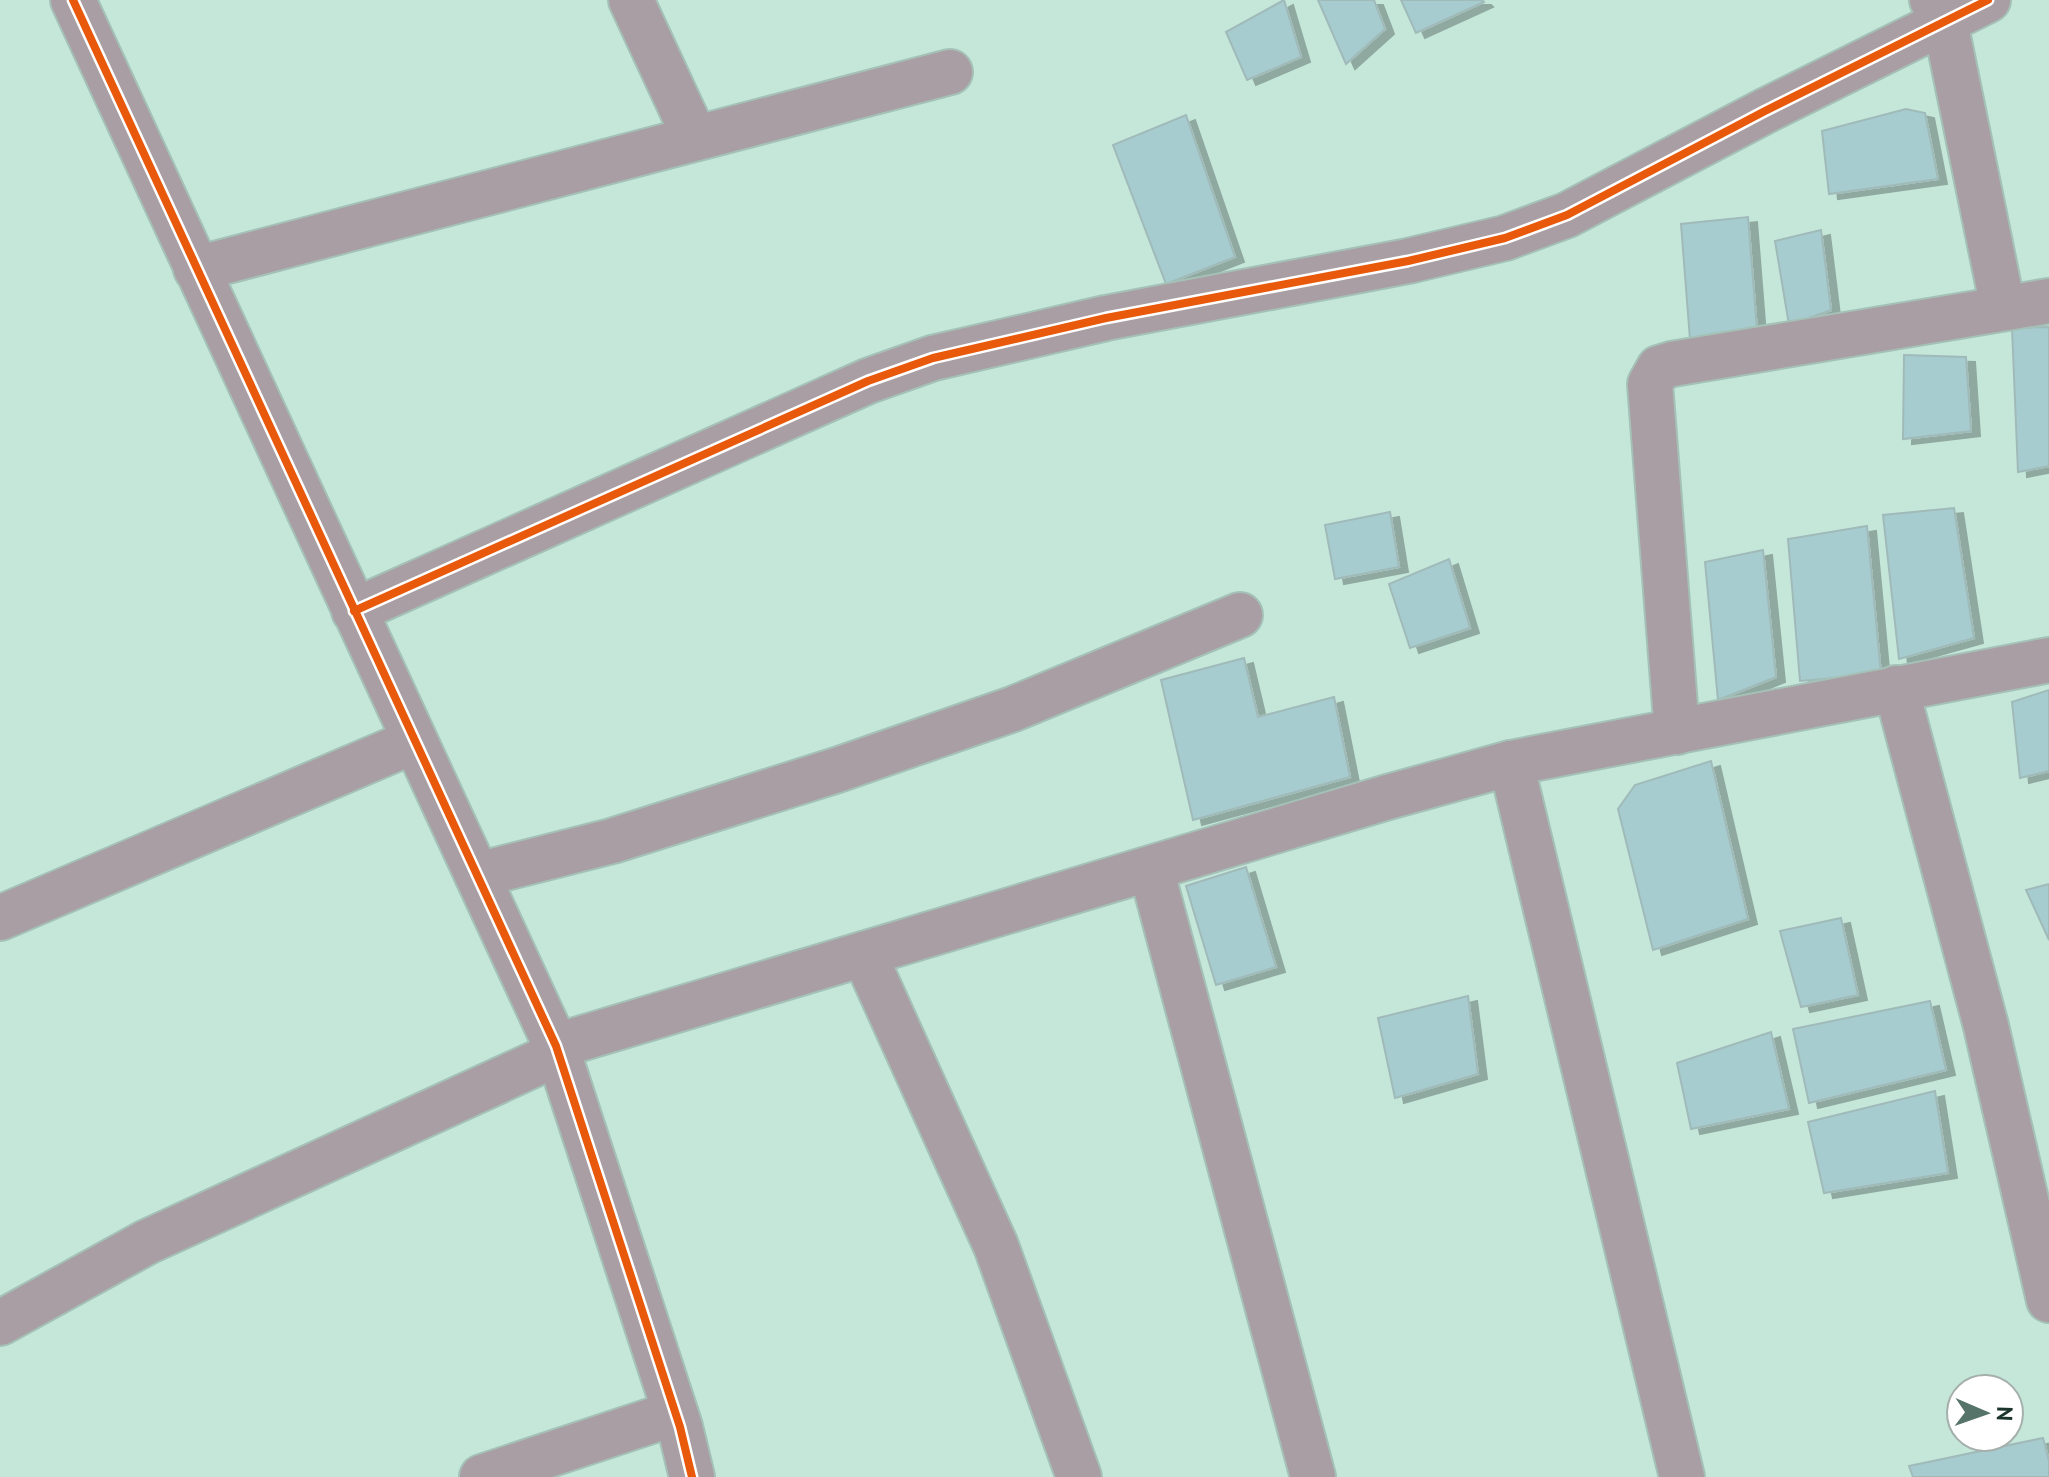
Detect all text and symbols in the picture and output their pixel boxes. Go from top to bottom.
north arrow [1945,1373,2025,1453]
text: N [1991,1406,2019,1421]

